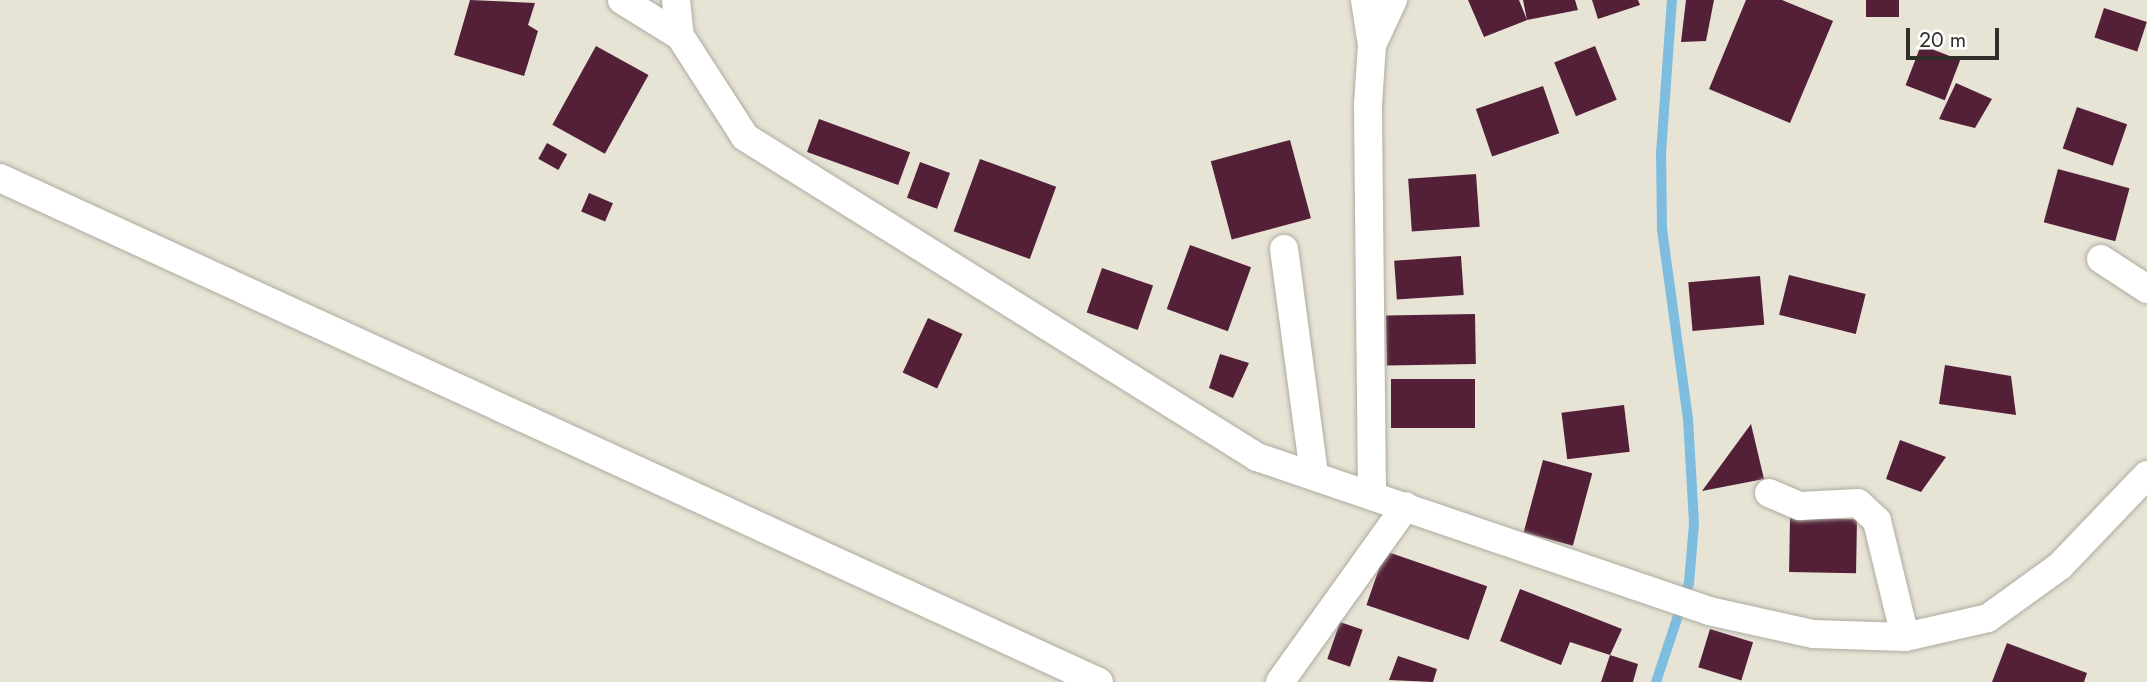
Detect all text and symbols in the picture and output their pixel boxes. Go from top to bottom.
scale bar [1909,14,2002,58]
text: 20 m [1919,25,1966,55]

